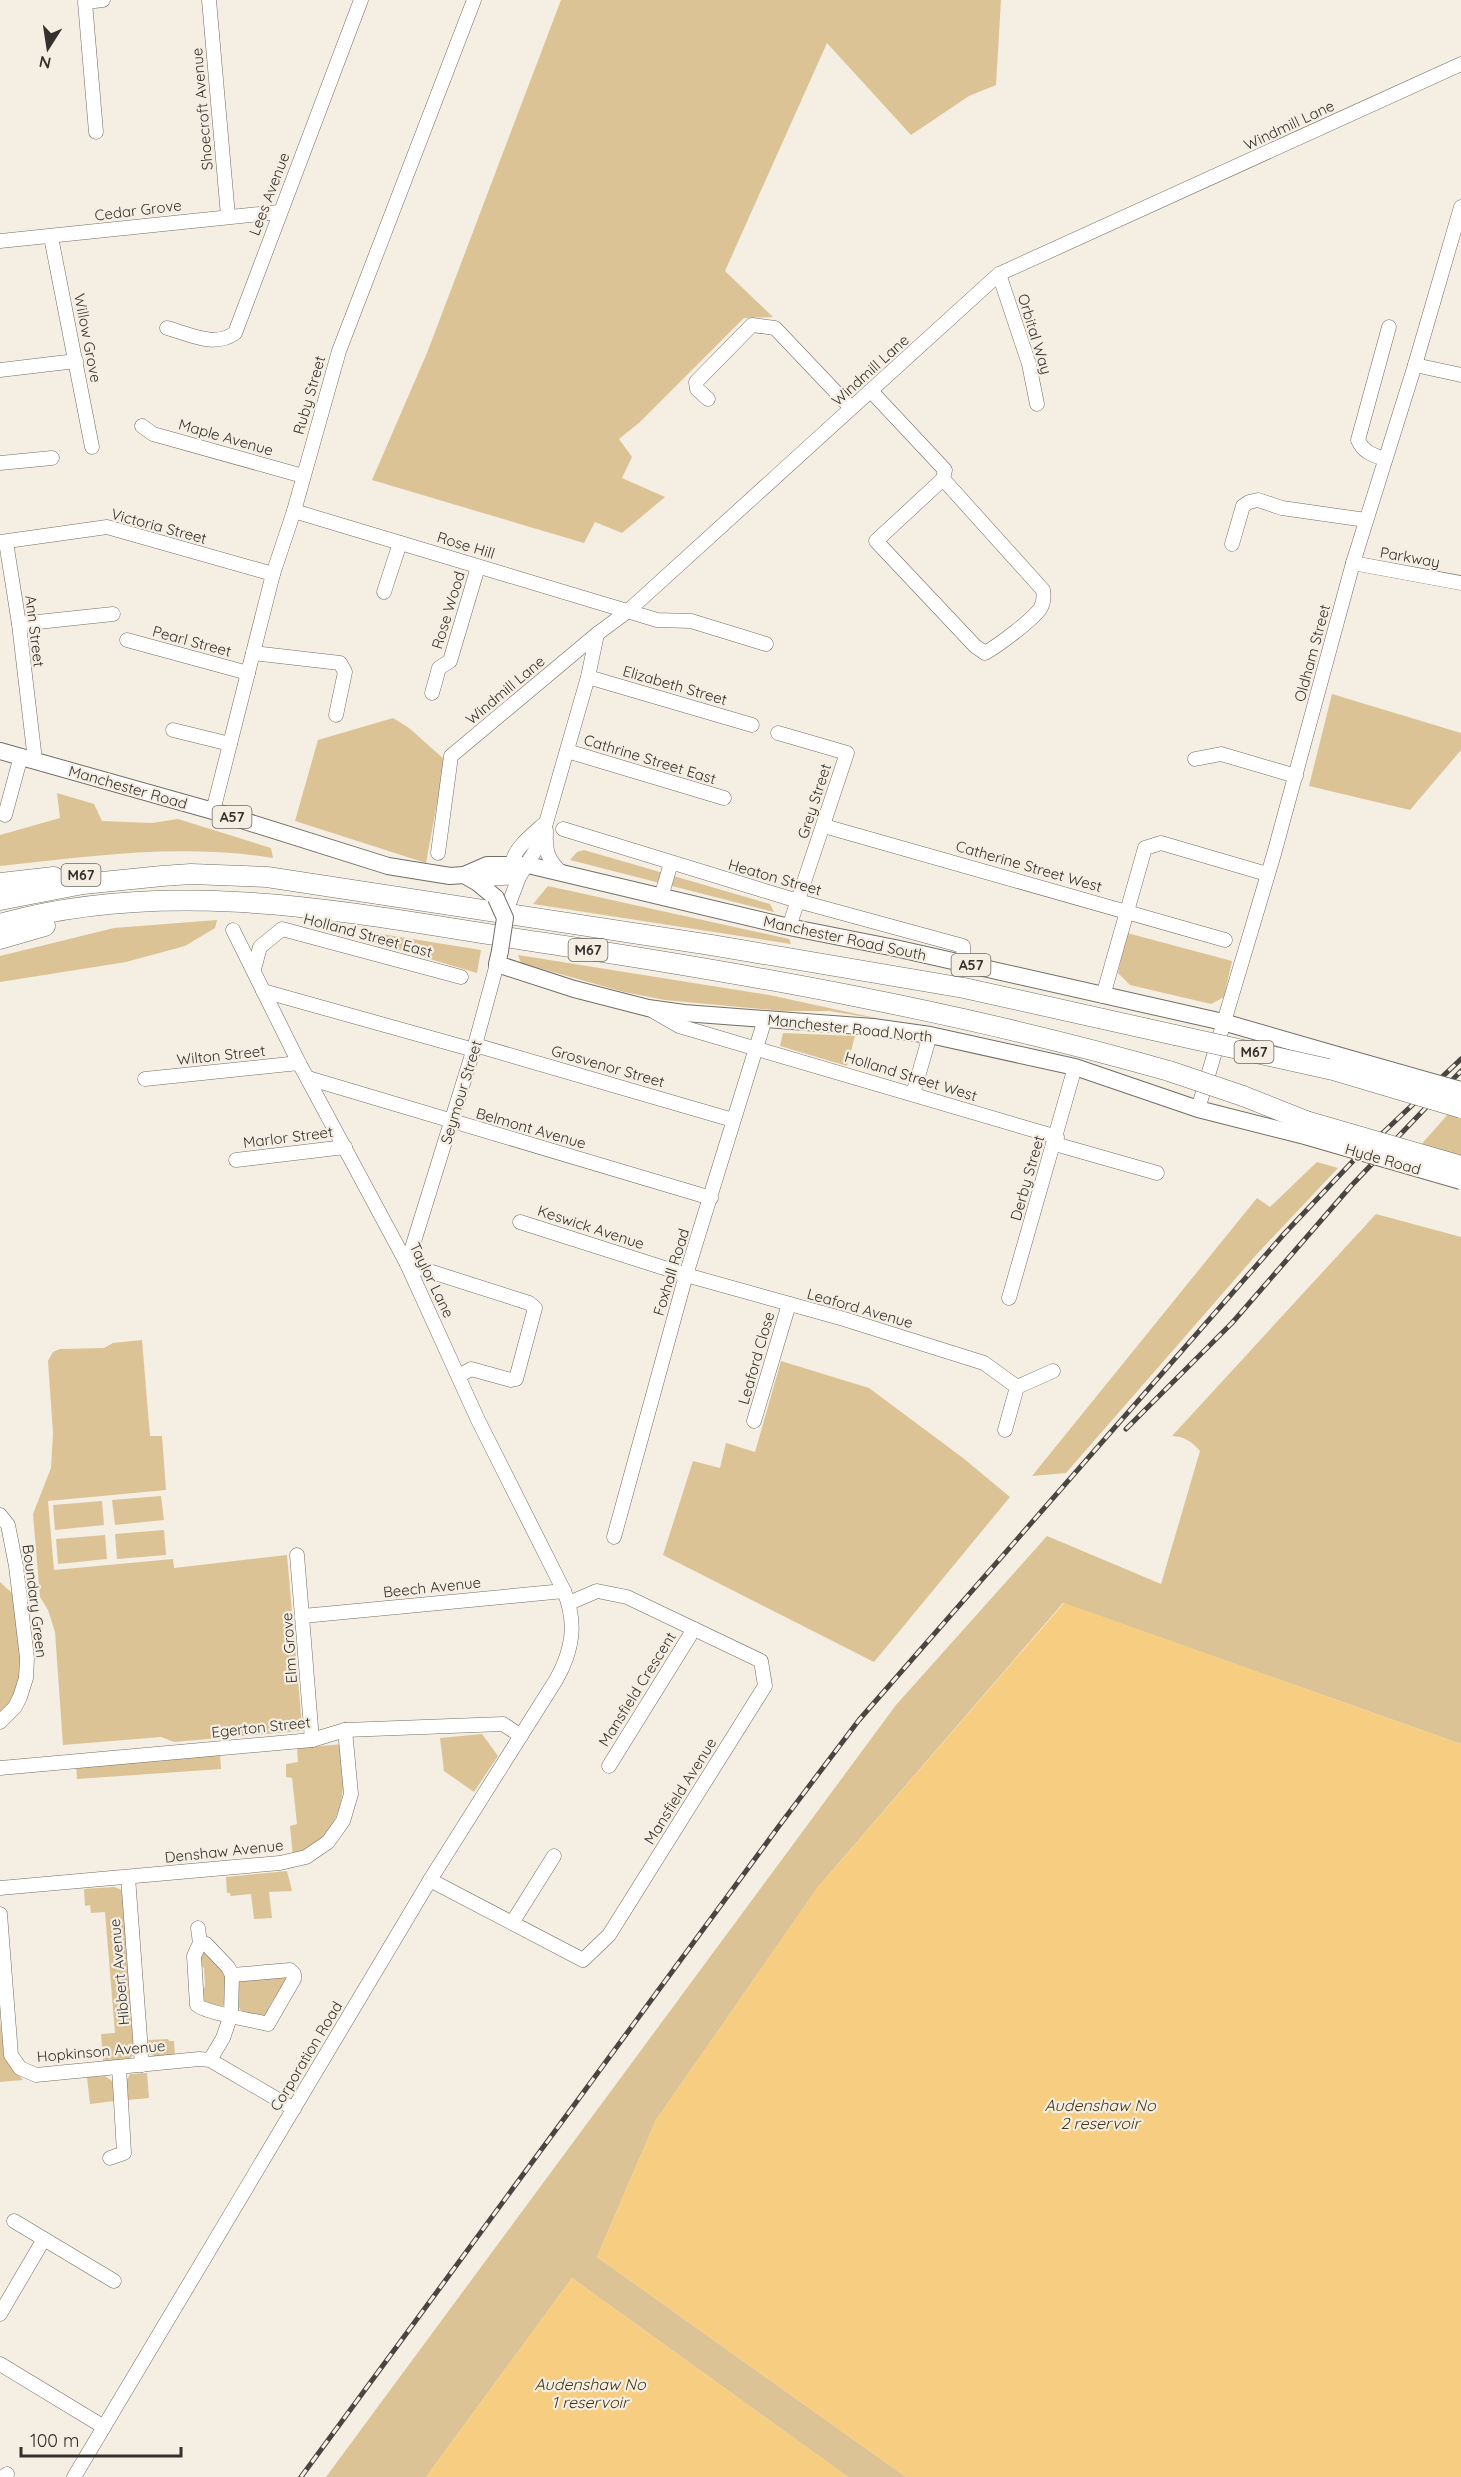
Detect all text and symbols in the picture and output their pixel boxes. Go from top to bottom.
north arrow [18,18,78,78]
street label: Shoecroft Avenue [187,47,217,171]
text: N [37,52,53,74]
street label: Windmill Lane [1241,96,1337,154]
street label: Lees Avenue [244,150,294,238]
street label: Cedar Grove [93,195,183,225]
street label: Orbital Way [1014,291,1056,377]
street label: Willow Grove [70,292,106,384]
street label: Windmill Lane [827,330,913,410]
street label: Ruby Street [289,353,329,437]
street label: Maple Avenue [176,414,276,460]
street label: Victoria Street [109,504,209,548]
street label: Rose Hill [435,527,497,563]
street label: Parkway [1378,542,1442,572]
street label: Rose Wood [427,569,469,651]
street label: Ann Street [21,594,49,668]
street label: Oldham Street [1290,602,1334,704]
street label: Pearl Street [151,621,233,661]
street label: Windmill Lane [462,651,548,729]
street label: Elizabeth Street [621,661,729,709]
street label: Cathrine Street East [581,730,719,788]
street label: Manchester Road [66,761,190,813]
street label: Grey Street [793,761,835,841]
road number: A57 [212,806,252,828]
street label: Catherine Street West [954,836,1104,896]
street label: Heaton Street [726,855,824,899]
road number: M67 [62,864,100,886]
street label: Holland Street East [302,909,434,961]
street label: Manchester Road South [762,911,928,965]
road number: M67 [568,939,608,961]
road number: A57 [952,954,990,976]
street label: Manchester Road North [766,1010,934,1046]
street label: Seymour Street [436,1038,486,1146]
street label: Wilton Street [176,1041,266,1069]
street label: Grosvenor Street [549,1041,667,1091]
road number: M67 [1234,1041,1274,1063]
street label: Holland Street West [842,1047,980,1105]
street label: Belmont Avenue [474,1103,588,1153]
street label: Marlor Street [242,1122,334,1152]
street label: Derby Street [1006,1133,1048,1223]
street label: Hyde Road [1343,1139,1423,1179]
street label: Keswick Avenue [535,1201,647,1253]
street label: Foxhall Road [649,1226,693,1318]
street label: Taylor Lane [406,1239,458,1321]
street label: Leaford Avenue [805,1284,915,1332]
street label: Leaford Close [734,1309,778,1407]
street label: Boundary Green [19,1543,51,1659]
street label: Beech Avenue [382,1572,482,1602]
street label: Elm Grove [277,1612,301,1684]
street label: Mansfield Crescent [594,1628,680,1750]
street label: Egerton Street [211,1712,311,1742]
street label: Mansfield Avenue [640,1734,720,1848]
street label: Denshaw Avenue [164,1835,284,1867]
street label: Hibbert Avenue [105,1918,133,2026]
street label: Corporation Road [266,1998,346,2114]
street label: Hopkinson Avenue [36,2036,166,2066]
water label: Audenshaw No 2 reservoir [1044,2095,1157,2133]
water label: Audenshaw No 1 reservoir [534,2374,647,2412]
scale bar [21,2420,182,2458]
text: 100 m [30,2429,79,2452]

